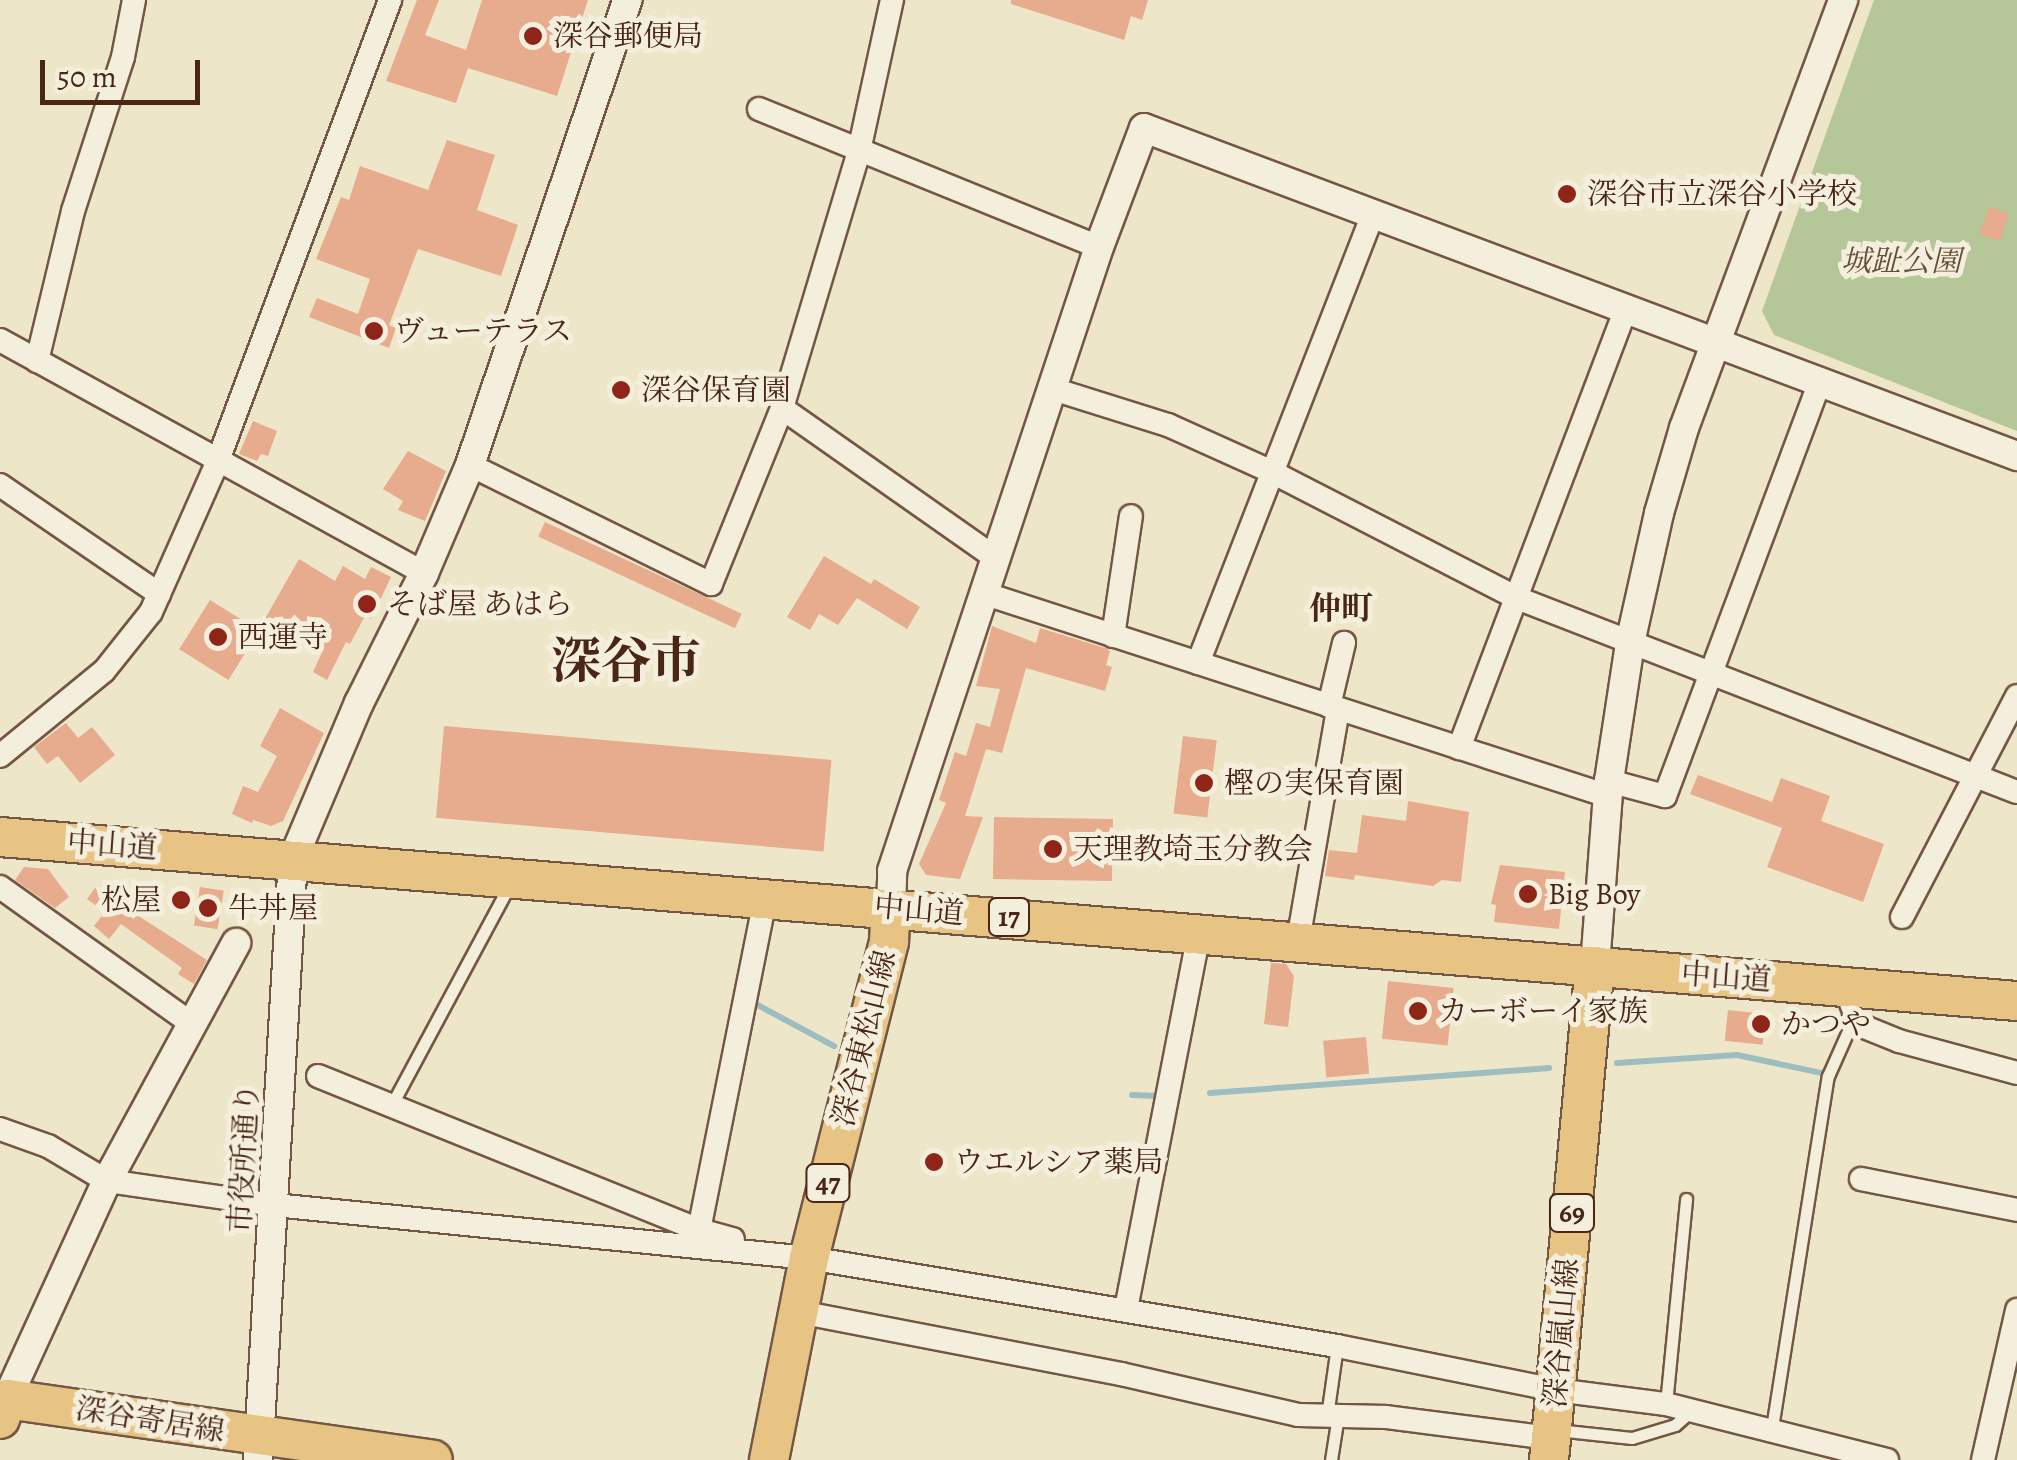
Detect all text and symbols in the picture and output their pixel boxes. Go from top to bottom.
place label: 深谷郵便局 [553,18,703,54]
marker: 深谷郵便局 [522,25,544,47]
scale bar [45,40,205,102]
text: 50 m [57,57,117,97]
place label: 深谷市立深谷小学校 [1587,176,1857,212]
marker: 深谷市立深谷小学校 [1556,183,1578,205]
park label: 城趾公園 [1841,243,1961,279]
place label: ヴューテラス [394,313,574,349]
marker: ヴューテラス [363,320,385,342]
place label: 深谷保育園 [641,372,791,408]
marker: 深谷保育園 [610,379,632,401]
place label: そば屋 あはら [387,586,573,622]
district label: 仲町 [1309,589,1373,627]
marker: そば屋 あはら [356,593,378,615]
place label: 西運寺 [238,619,328,655]
marker: 西運寺 [207,626,229,648]
district label: 深谷市 [551,632,701,692]
place label: 樫の実保育園 [1224,765,1404,801]
marker: 樫の実保育園 [1193,772,1215,794]
street label: 中山道 [66,824,158,866]
place label: 天理教埼玉分教会 [1073,831,1313,867]
marker: 天理教埼玉分教会 [1042,838,1064,860]
place label: Big Boy [1548,876,1640,912]
place label: 松屋 [101,882,161,918]
marker: Big Boy [1517,883,1539,905]
street label: 中山道 [873,888,965,932]
marker: 松屋 [170,889,192,911]
place label: 牛丼屋 [228,890,318,926]
road number: 17 [986,894,1032,940]
marker: 牛丼屋 [197,897,219,919]
street label: 深谷東松山線 [825,946,903,1130]
street label: 中山道 [1680,956,1772,998]
place label: カーボーイ家族 [1438,993,1648,1029]
marker: カーボーイ家族 [1407,1000,1429,1022]
place label: かつや [1781,1006,1871,1042]
marker: かつや [1750,1013,1772,1035]
street label: 市役所通り [222,1082,266,1234]
place label: ウエルシア薬局 [954,1144,1164,1180]
marker: ウエルシア薬局 [923,1151,945,1173]
road number: 47 [803,1160,853,1206]
road number: 69 [1547,1190,1597,1236]
street label: 深谷嵐山線 [1537,1257,1585,1409]
street label: 深谷寄居線 [73,1390,227,1450]

